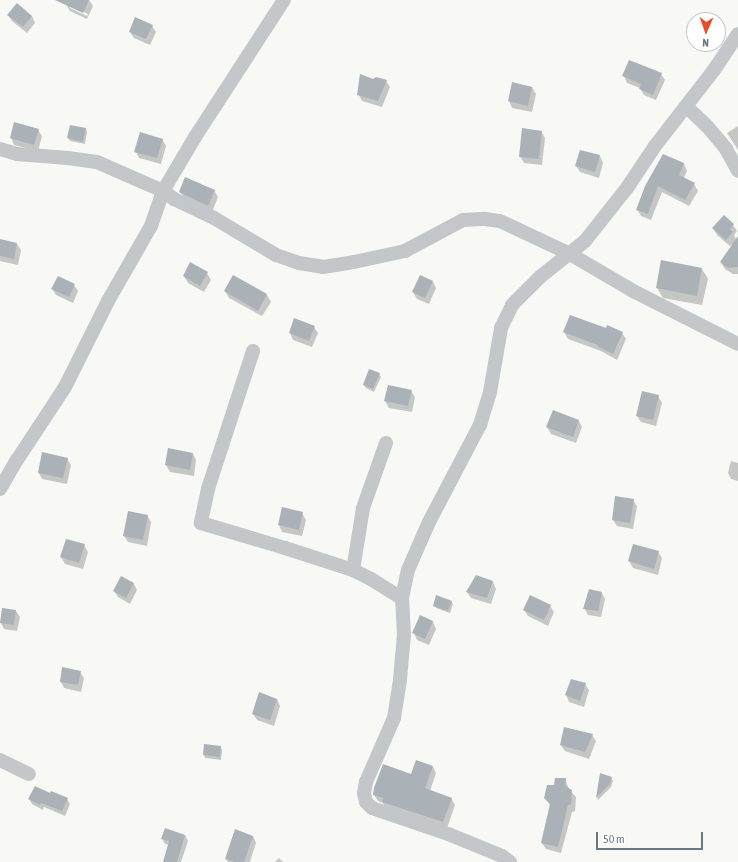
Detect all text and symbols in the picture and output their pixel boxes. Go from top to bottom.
north arrow [686,12,726,52]
text: N [702,37,709,49]
scale bar [598,824,705,850]
text: 50 m [603,832,625,846]

